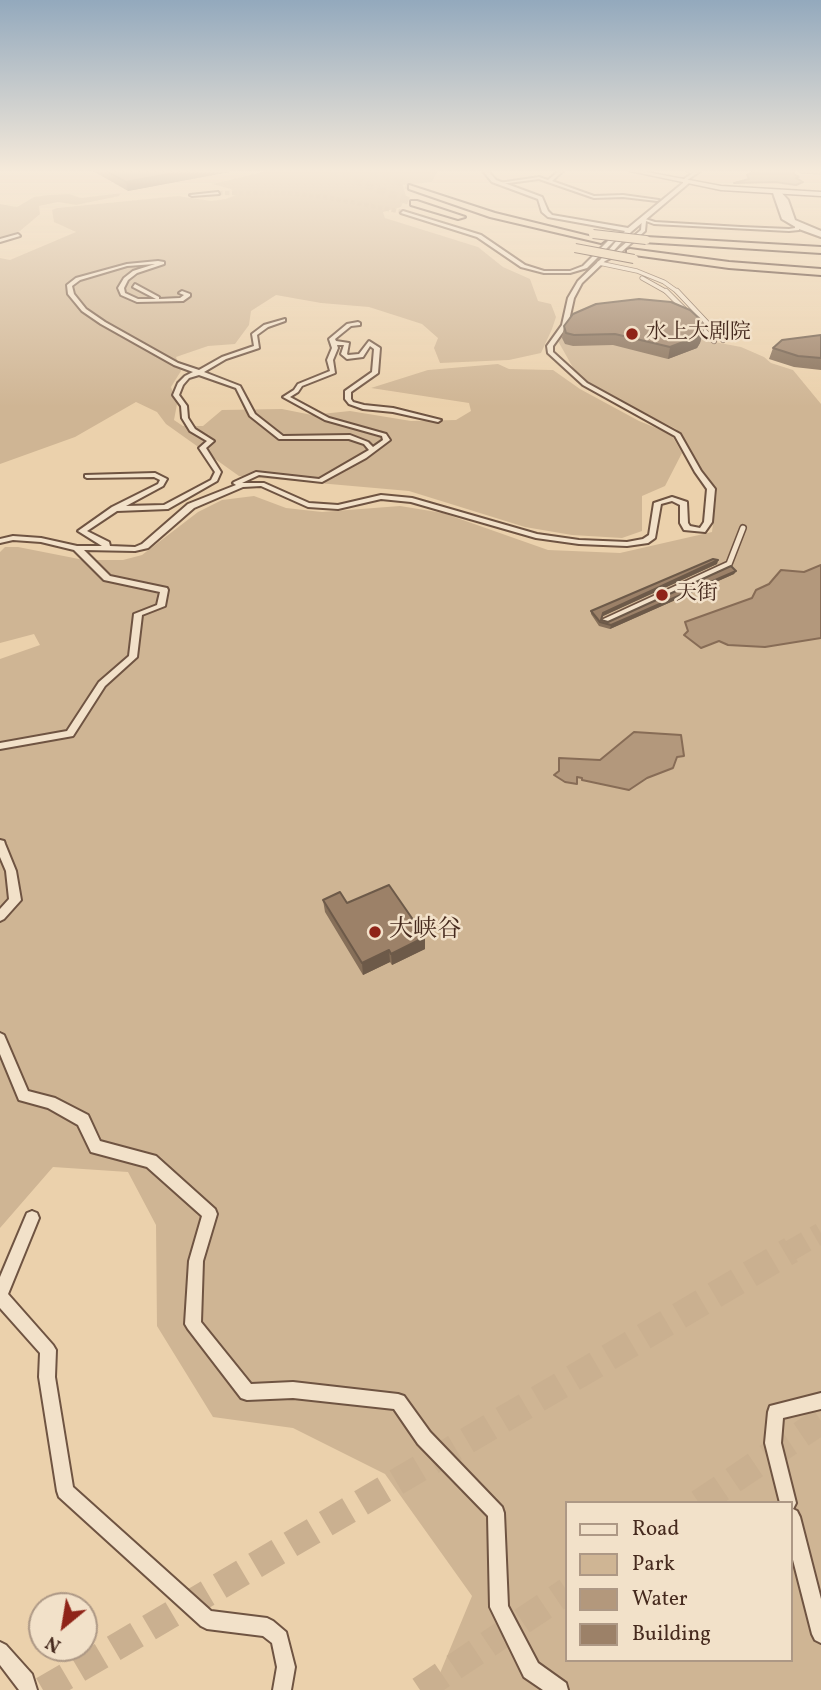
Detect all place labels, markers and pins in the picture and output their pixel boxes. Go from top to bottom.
place label: 水上大剧院 [646,321,751,347]
marker: 水上大剧院 [624,326,640,342]
place label: 天街 [676,582,718,608]
marker: 天街 [654,587,670,603]
place label: 大峡谷 [389,918,461,946]
marker: 大峡谷 [367,924,383,940]

